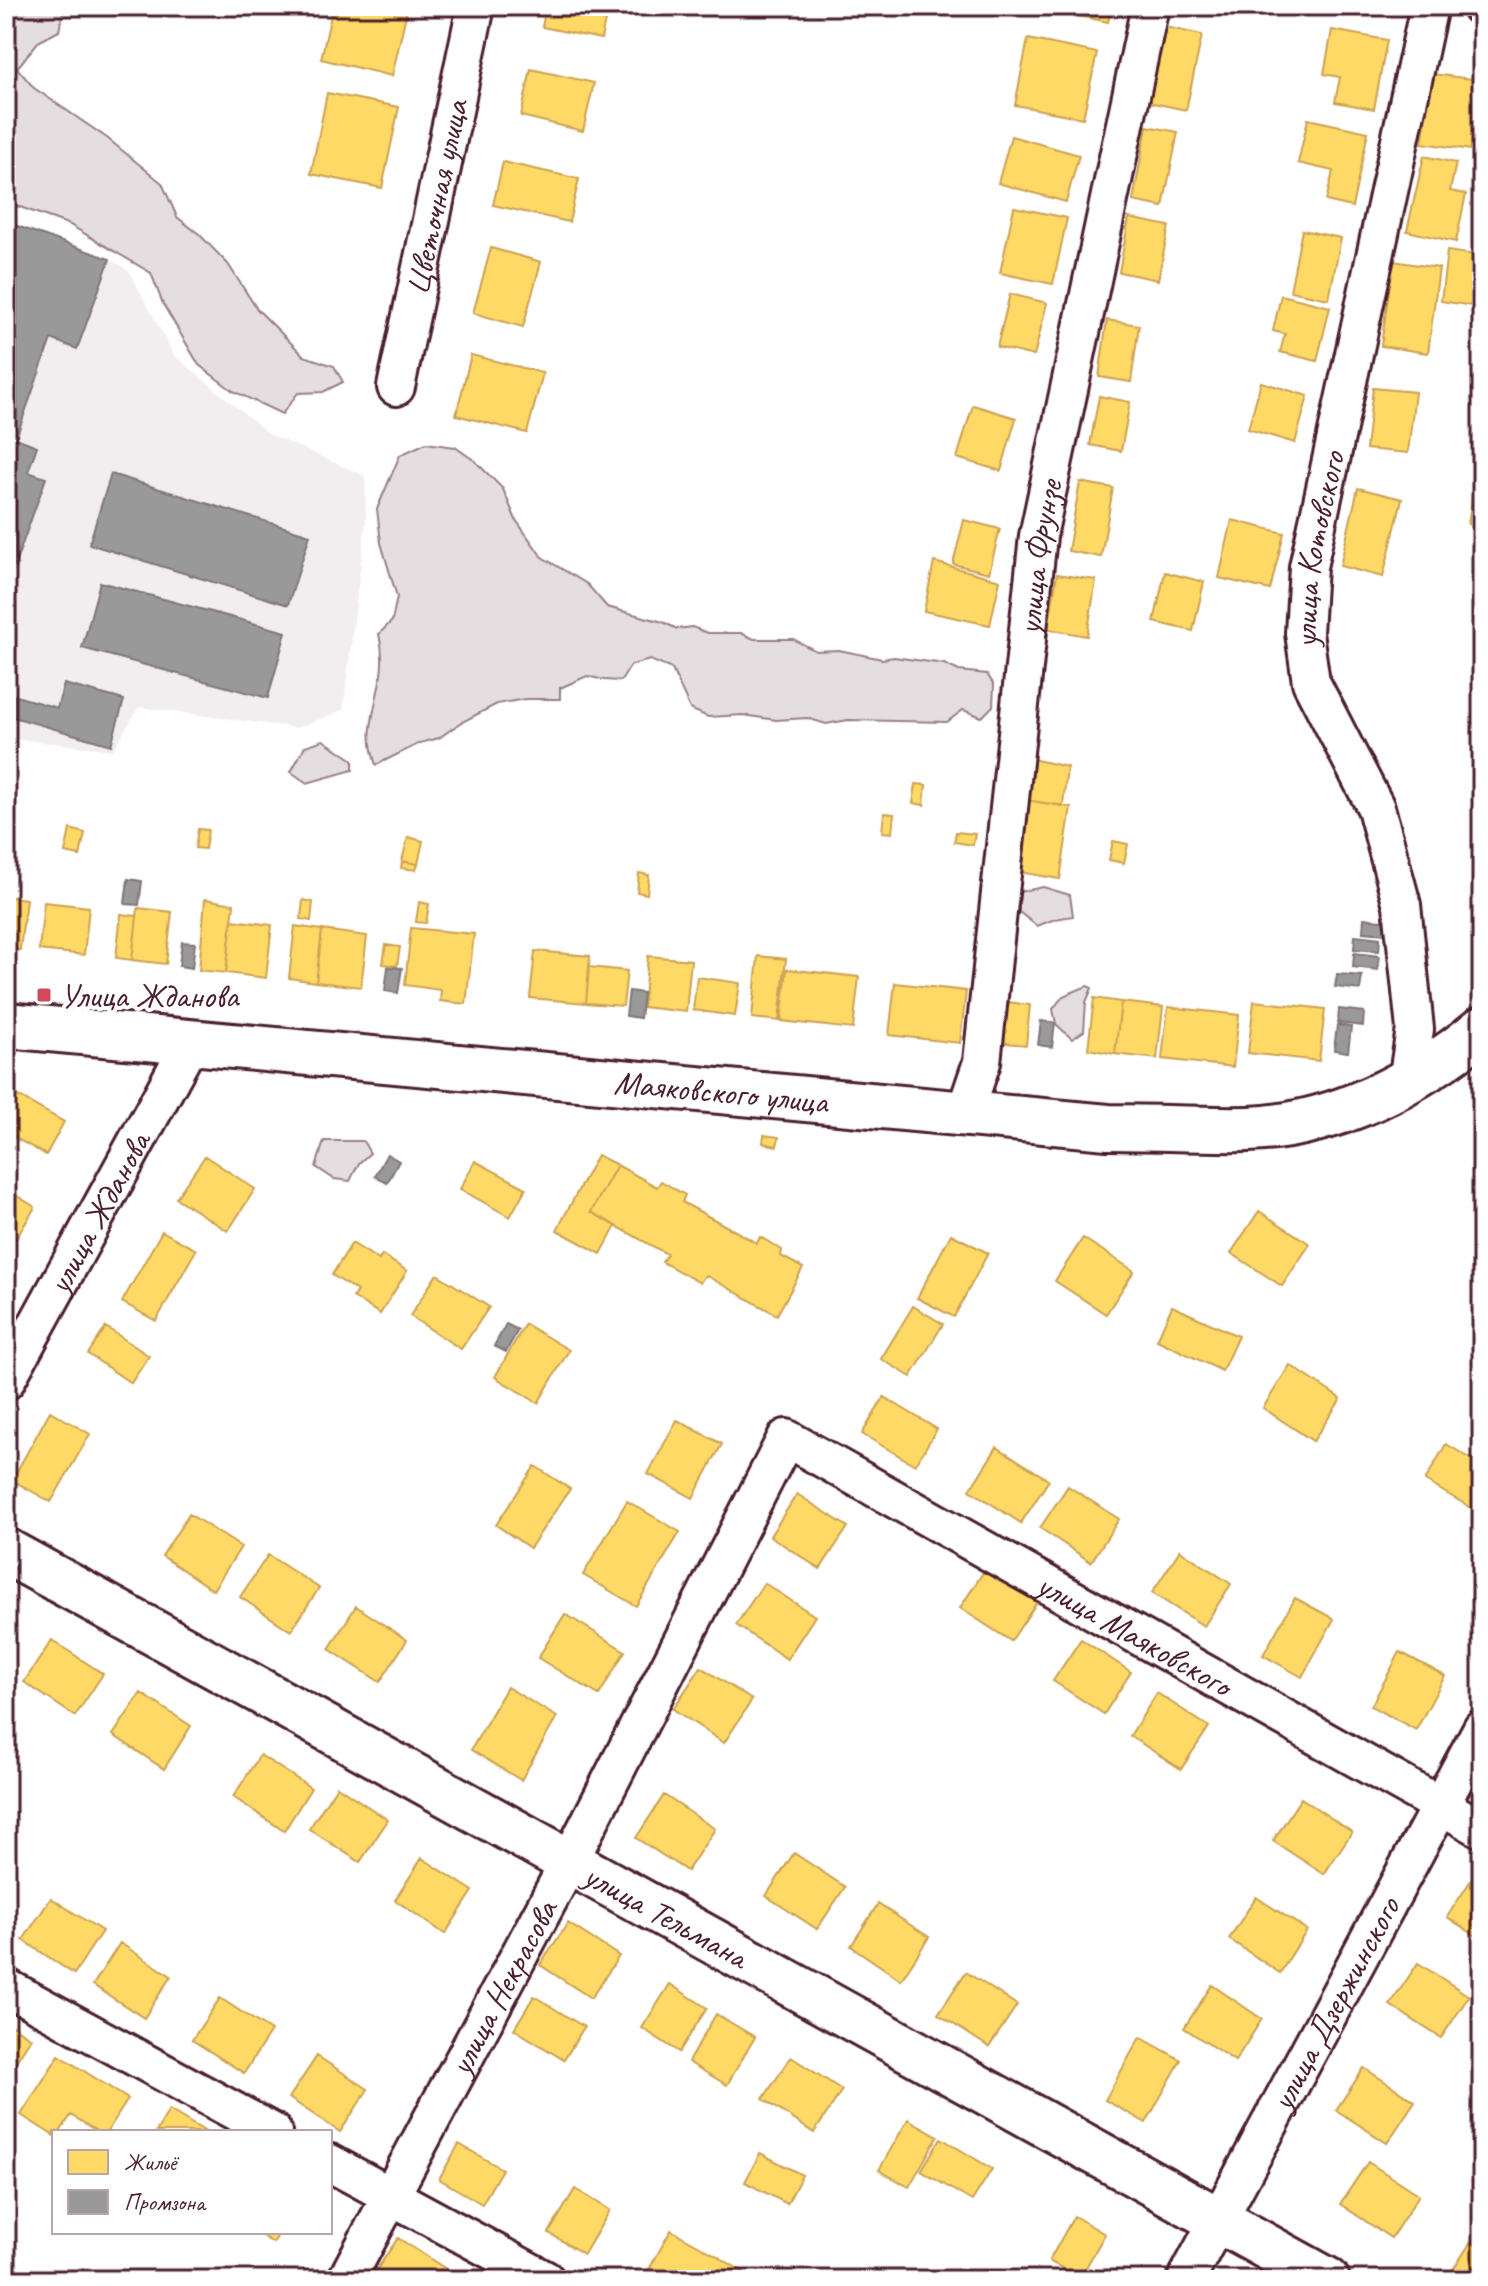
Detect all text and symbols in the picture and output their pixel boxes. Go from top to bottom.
street label: Цветочная улица [395,94,478,298]
street label: улица Котовского [1283,446,1355,653]
street label: улица Фрунзе [1006,474,1072,639]
place label: Улица Жданова [60,974,240,1017]
marker: Улица Жданова [35,986,53,1004]
street label: Маяковского улица [612,1060,832,1123]
street label: улица Жданова [36,1122,161,1303]
street label: улица Маяковского [1028,1562,1243,1708]
street label: улица Тельмана [575,1852,758,1980]
street label: улица Дзержинского [1259,1888,1410,2119]
street label: улица Некрасова [438,1891,568,2084]
legend [52,2130,332,2234]
text: Жильё [124,2147,179,2177]
text: Промзона [124,2187,207,2217]

